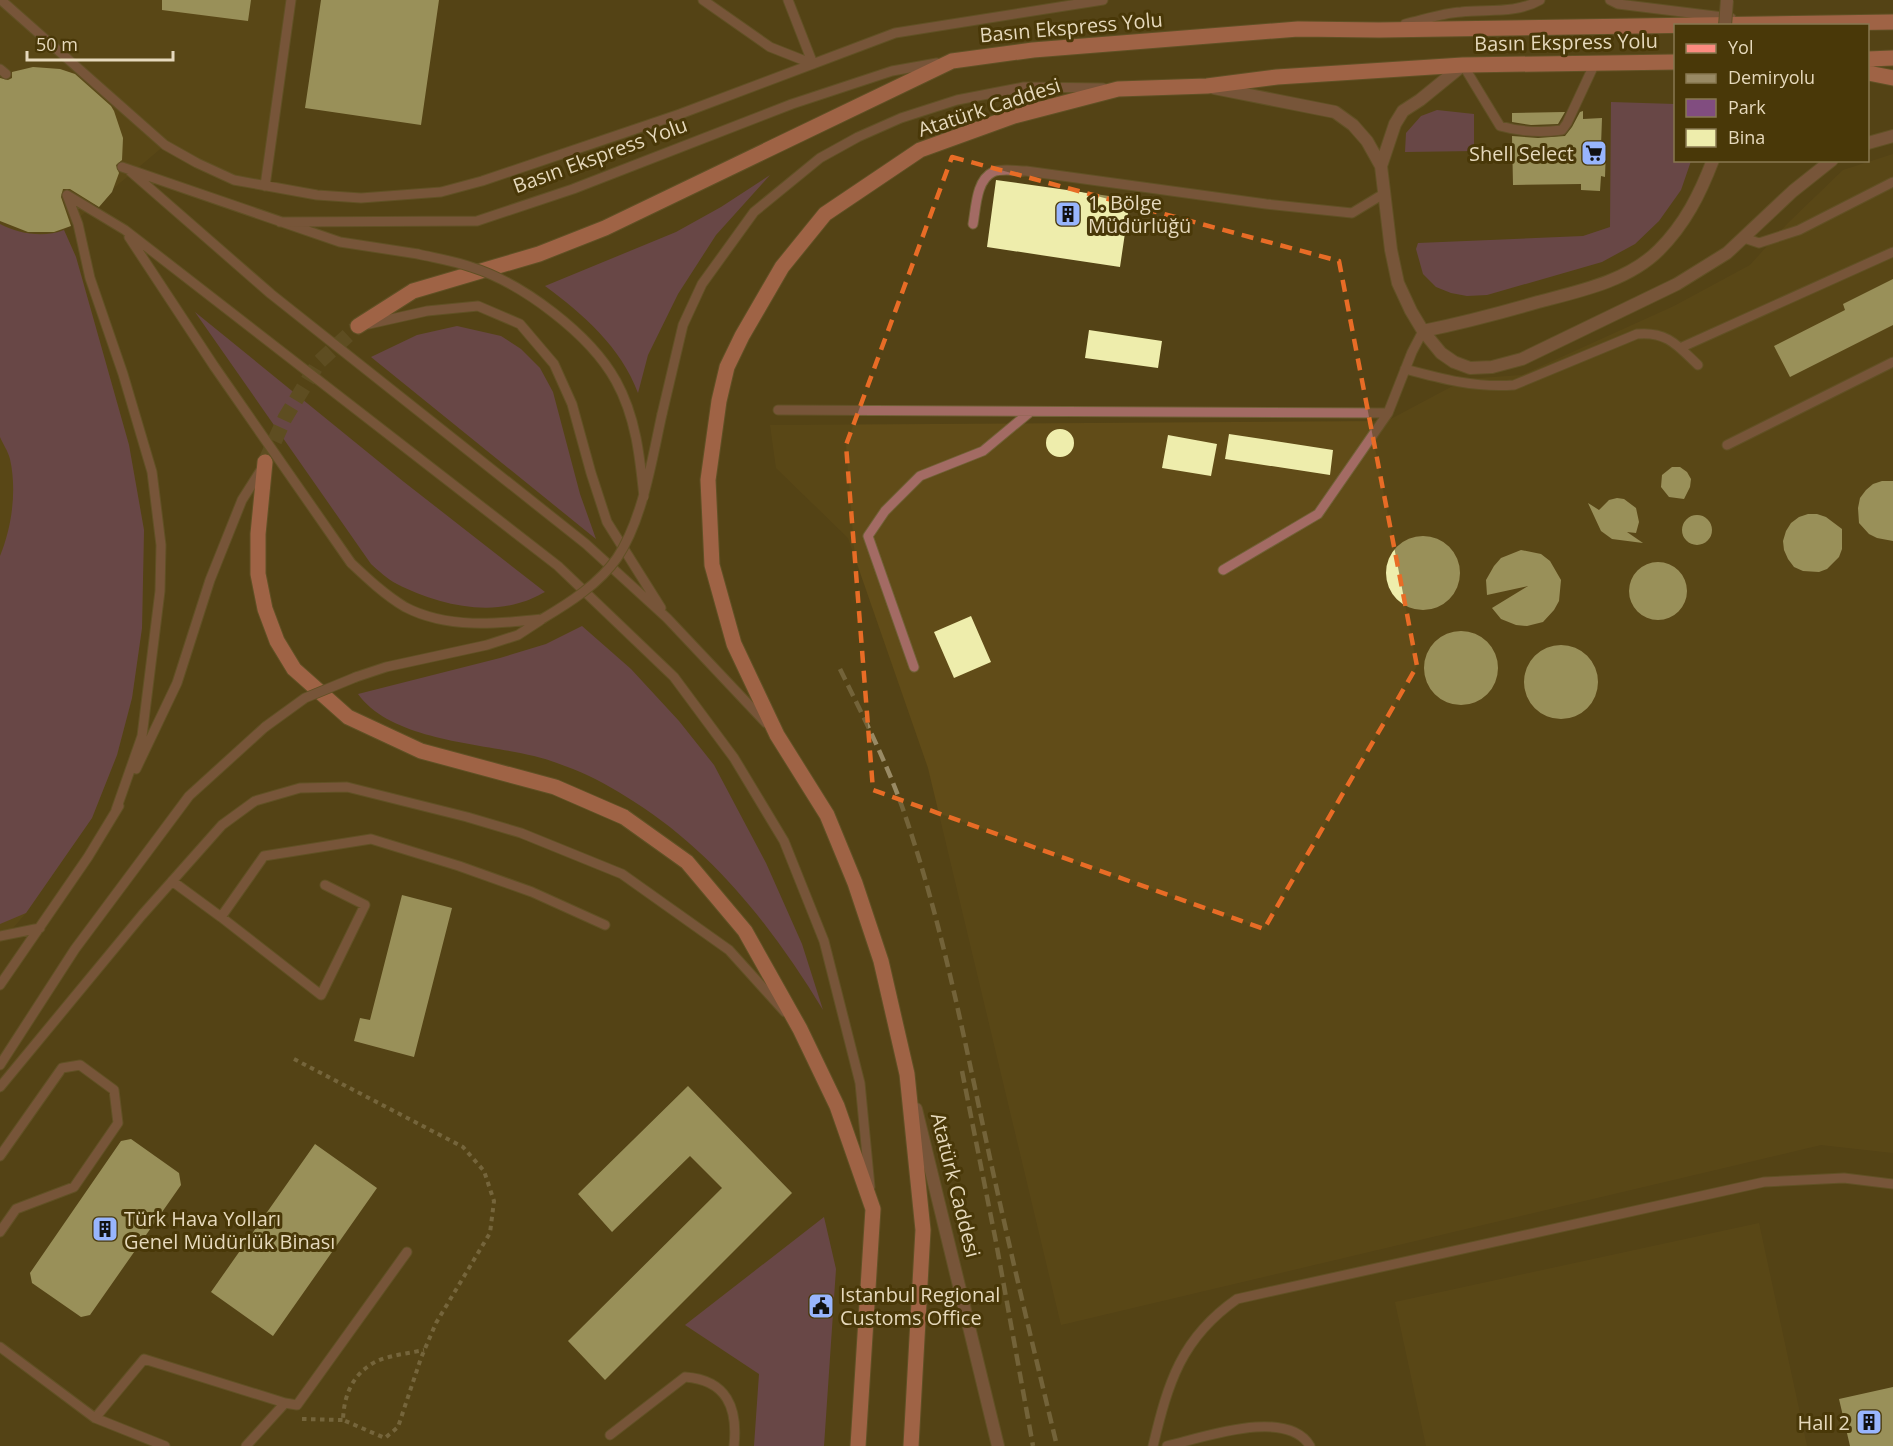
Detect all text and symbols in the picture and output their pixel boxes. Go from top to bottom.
street label: Basın Ekspress Yolu [978,6,1164,48]
scale bar [27,24,172,62]
legend [1674,24,1869,162]
street label: Basın Ekspress Yolu [1474,27,1658,57]
text: 50 m [36,32,78,56]
text: Yol [1728,35,1753,59]
text: Demiryolu [1728,65,1815,89]
street label: Atatürk Caddesi [914,71,1064,143]
text: Park [1728,95,1766,119]
street label: Basın Ekspress Yolu [509,111,691,199]
text: Bina [1728,125,1765,149]
supermarket icon: Shell Select [1579,138,1609,168]
place label: Shell Select [1469,140,1574,167]
place label: 1. Bölge Müdürlüğü [1088,189,1191,239]
building icon: 1. Bölge Müdürlüğü [1053,199,1083,229]
street label: Atatürk Caddesi [925,1110,987,1260]
place label: Türk Hava Yolları Genel Müdürlük Binası [124,1205,335,1255]
building icon: Türk Hava Yolları Genel Müdürlük Binası [90,1214,120,1244]
place label: Istanbul Regional Customs Office [840,1281,1000,1331]
public building icon: Istanbul Regional Customs Office [806,1291,836,1321]
building icon: Hall 2 [1854,1407,1884,1437]
place label: Hall 2 [1797,1409,1850,1436]

